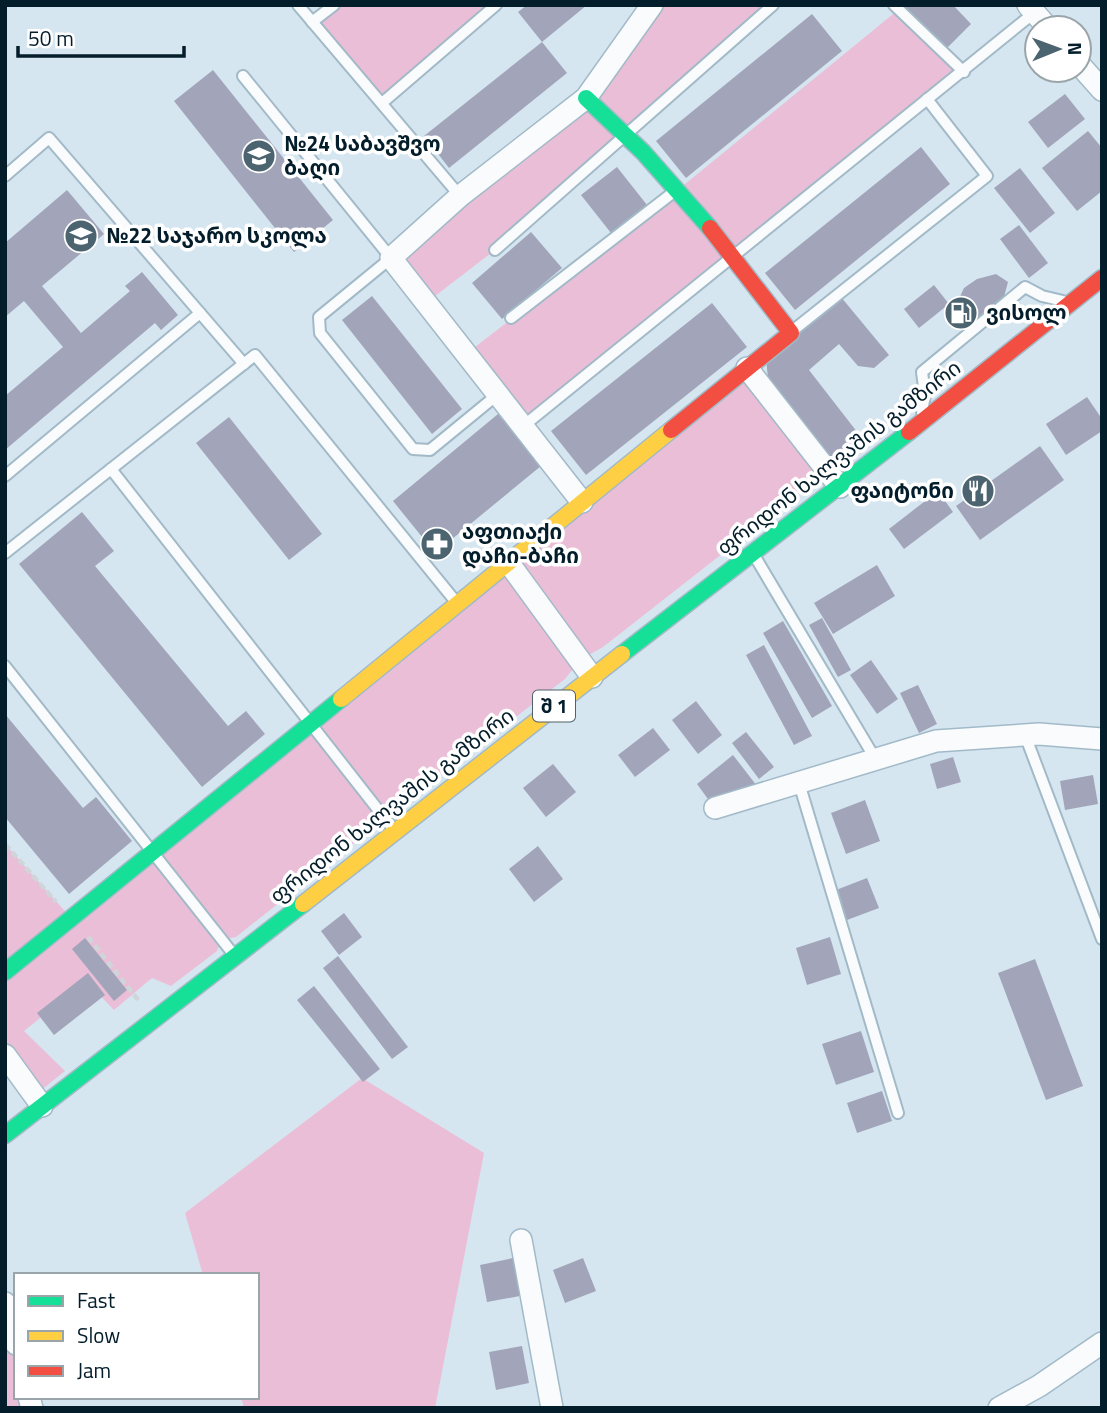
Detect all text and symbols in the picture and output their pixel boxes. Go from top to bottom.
scale bar [18,14,184,58]
north arrow [1023,14,1093,84]
text: 50 m [28,22,74,54]
text: N [1061,42,1090,56]
place label: №24 საბავშვო ბაღი [284,127,441,183]
school or university icon: №24 საბავშვო ბაღი [240,137,278,175]
school or university icon: №22 საჯარო სკოლა [62,217,100,255]
place label: №22 საჯარო სკოლა [106,219,327,251]
fuel station icon: ვისოლ [942,294,980,332]
place label: ვისოლ [986,296,1067,328]
street label: ფრიდონ ხალვაშის გამზირი [709,352,967,563]
restaurant icon: ფაიტონი [959,472,997,510]
place label: ფაიტონი [850,474,954,506]
place label: აფთიაქი დაჩი-ბაჩი [462,515,579,571]
pharmacy icon: აფთიაქი დაჩი-ბაჩი [418,525,456,563]
road number: შ 1 [533,691,575,722]
street label: ფრიდონ ხალვაშის გამზირი [262,700,520,911]
legend [14,1273,259,1399]
text: Fast [77,1284,116,1316]
text: Slow [77,1319,120,1351]
text: Jam [77,1354,111,1386]

